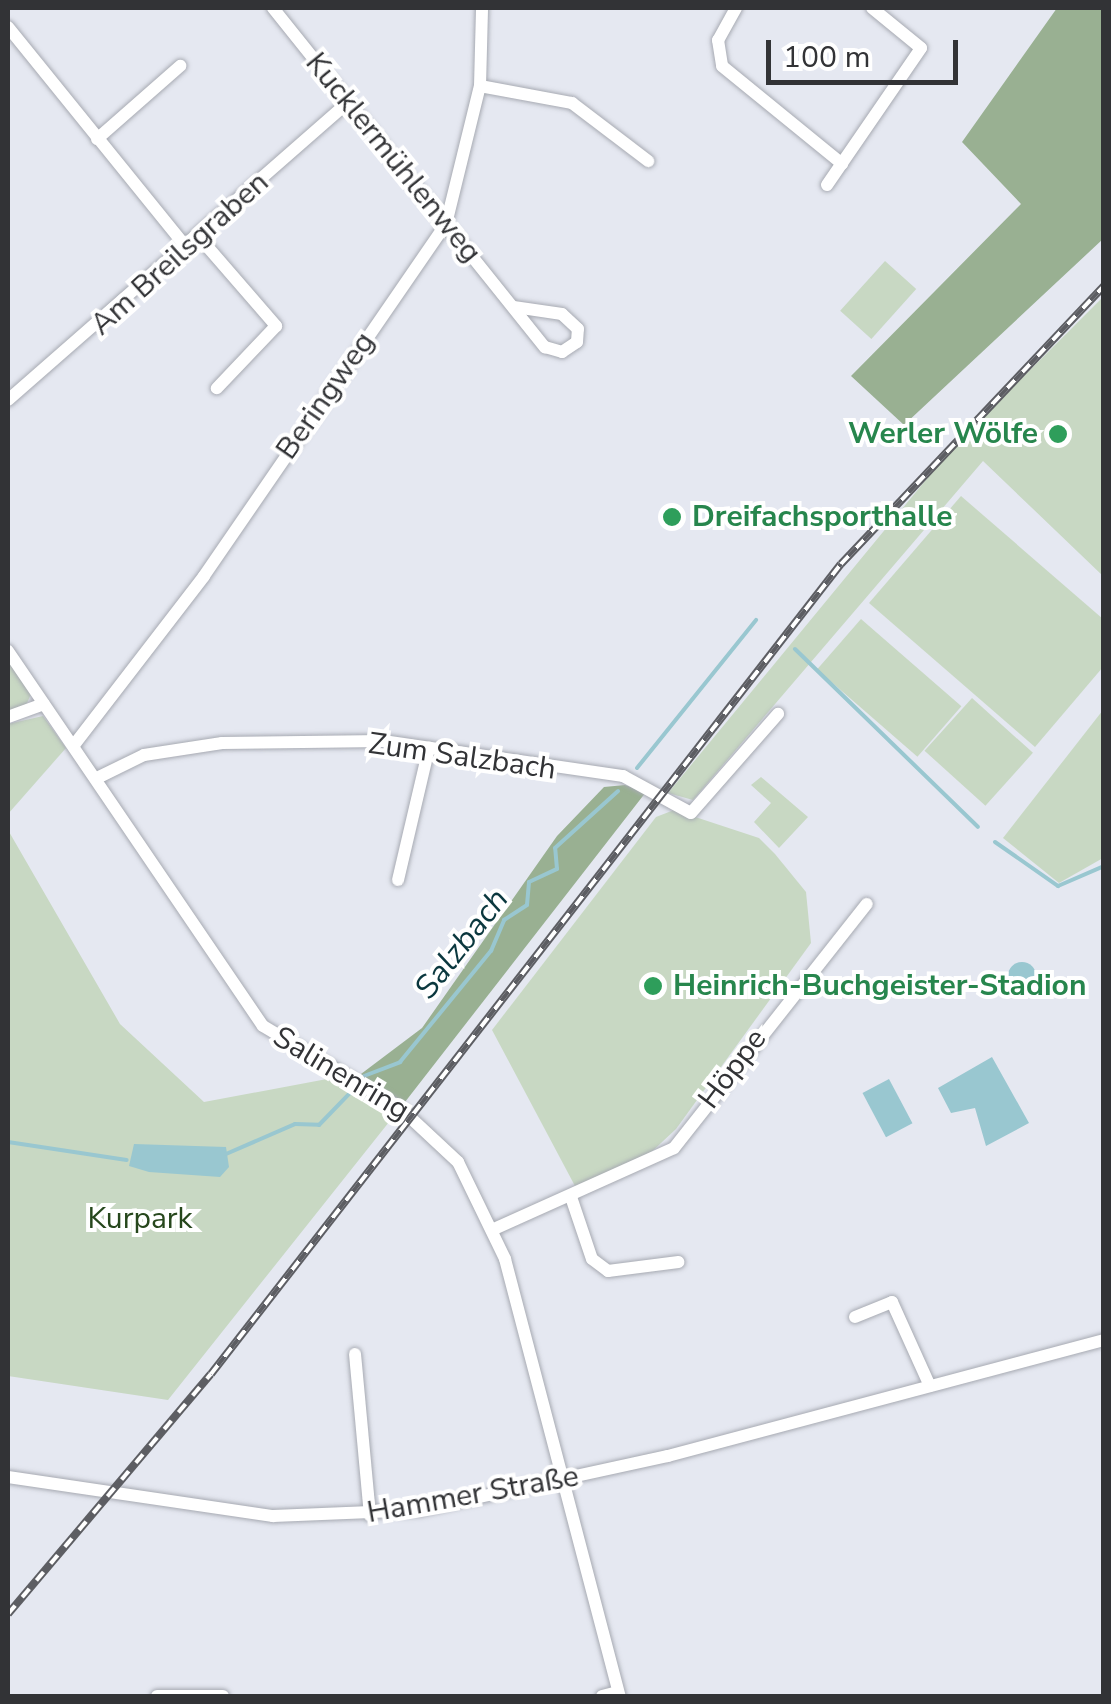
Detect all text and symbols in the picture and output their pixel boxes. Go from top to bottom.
scale bar [771,20,964,82]
text: 100 m [783,37,870,78]
street label: Kucklermühlenweg [297,46,489,270]
street label: Am Breilsgraben [84,165,276,343]
street label: Beringweg [269,325,383,467]
place label: Werler Wölfe [848,416,1038,452]
marker: Werler Wölfe [1047,423,1069,445]
place label: Dreifachsporthalle [692,499,952,535]
marker: Dreifachsporthalle [661,506,683,528]
street label: Zum Salzbach [366,726,558,788]
water label: Salzbach [407,881,517,1007]
place label: Heinrich-Buchgeister-Stadion [673,968,1086,1004]
marker: Heinrich-Buchgeister-Stadion [642,975,664,997]
street label: Salinenring [266,1019,416,1129]
street label: Höppe [691,1022,775,1116]
park label: Kurpark [87,1201,193,1237]
street label: Hammer Straße [364,1459,582,1531]

